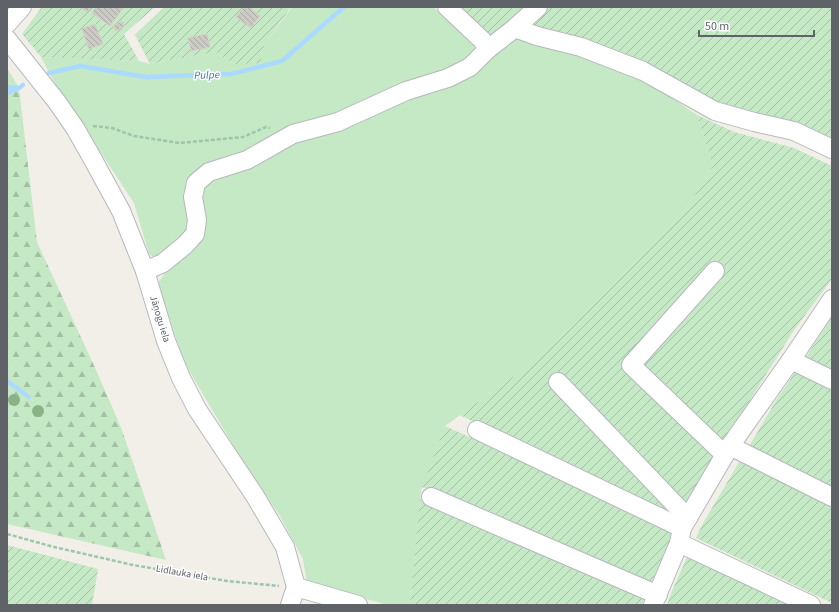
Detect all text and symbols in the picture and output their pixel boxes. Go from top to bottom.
scale bar [699,12,814,38]
text: 50 m [705,18,729,35]
water label: Pulpe [194,67,220,83]
street label: Jāņogu iela [146,294,174,344]
street label: Lidlauka iela [155,562,209,584]

